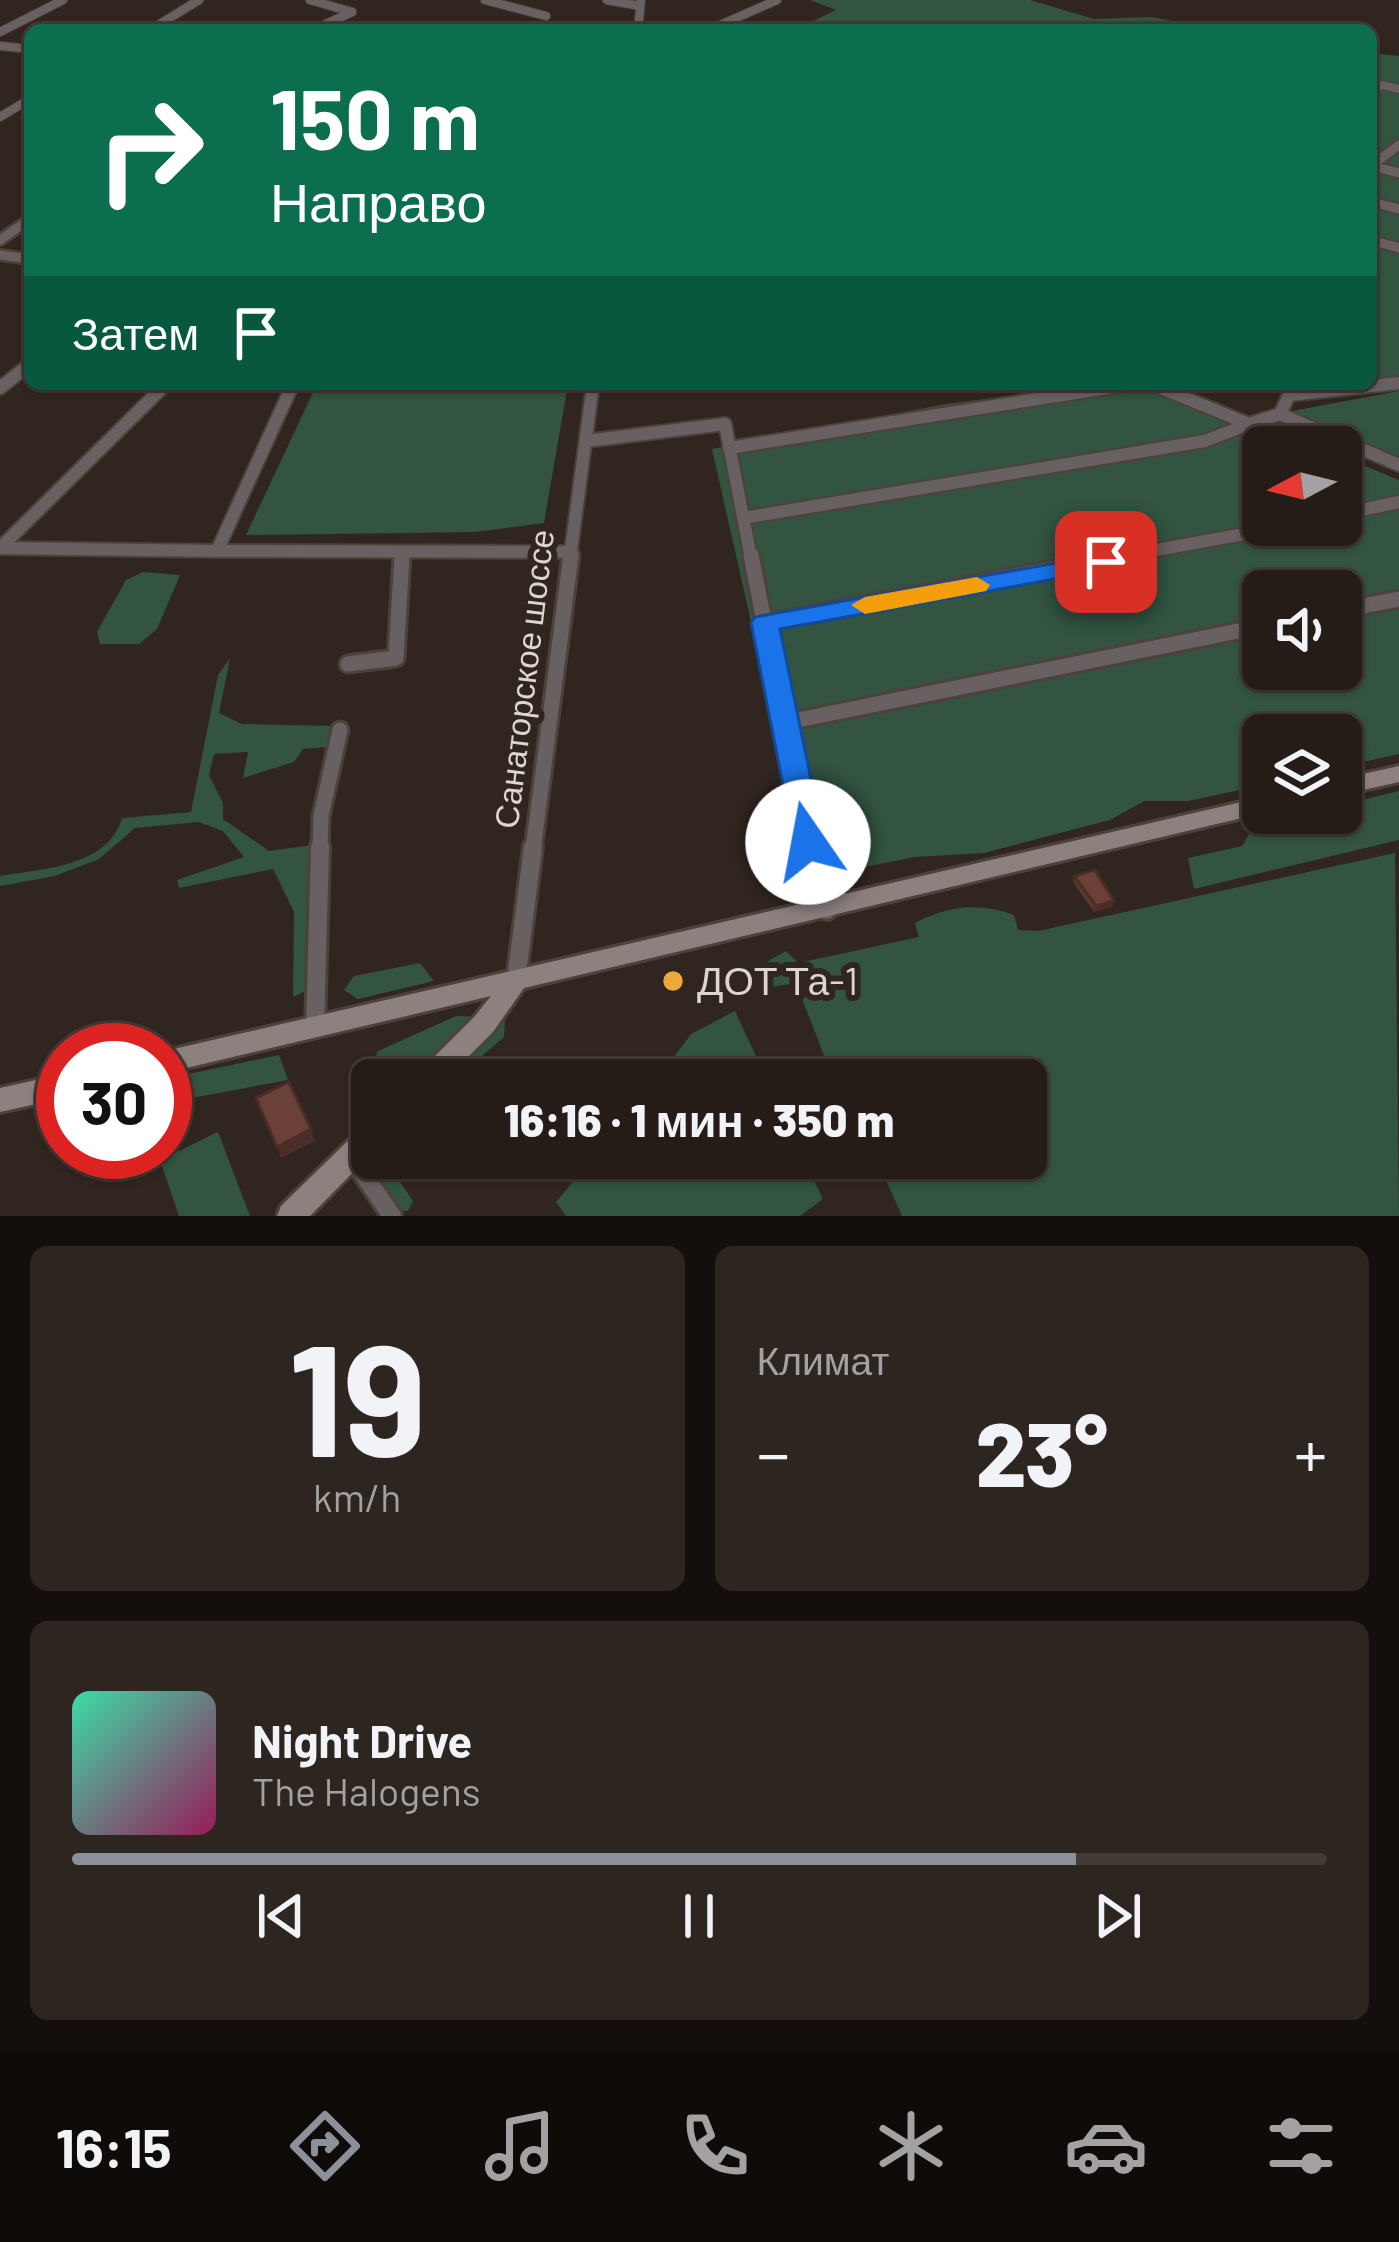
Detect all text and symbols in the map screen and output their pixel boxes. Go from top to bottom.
text: 150 m [270,66,480,167]
icon: right [72,72,228,228]
text: Направо [270,168,486,233]
icon: arrive [223,300,289,366]
text: Затем [72,305,199,359]
north arrow [1242,426,1362,546]
map controls [1242,426,1362,834]
pin [1055,511,1157,613]
street label: Санаторское шоссе [485,527,561,831]
icon: arrive [1073,529,1139,595]
button: sound [1242,570,1362,690]
button: layers [1242,714,1362,834]
position arrow [745,779,871,905]
place label: ДОТ Та-1 [697,956,858,1003]
marker: ДОТ Та-1 [660,968,686,994]
speed limit sign: 30 [36,1023,192,1179]
text: 16:16 · 1 мин · 350 m [504,1092,894,1146]
text: 19 [288,1301,426,1488]
text: Климат [757,1336,889,1383]
text: 23° [975,1397,1108,1505]
text: − [757,1412,790,1491]
text: + [1294,1412,1327,1491]
text: km/h [313,1473,401,1520]
text: Night Drive [252,1713,472,1767]
text: The Halogens [252,1767,481,1814]
icon: previous [248,1883,314,1949]
icon: pause [666,1883,732,1949]
icon: next [1085,1883,1151,1949]
icon: directions [283,2104,367,2188]
icon: music [478,2104,562,2188]
icon: phone [673,2104,757,2188]
icon: climate [869,2104,953,2188]
icon: car [1064,2104,1148,2188]
icon: filters [1259,2104,1343,2188]
text: 16:15 [56,2114,172,2179]

